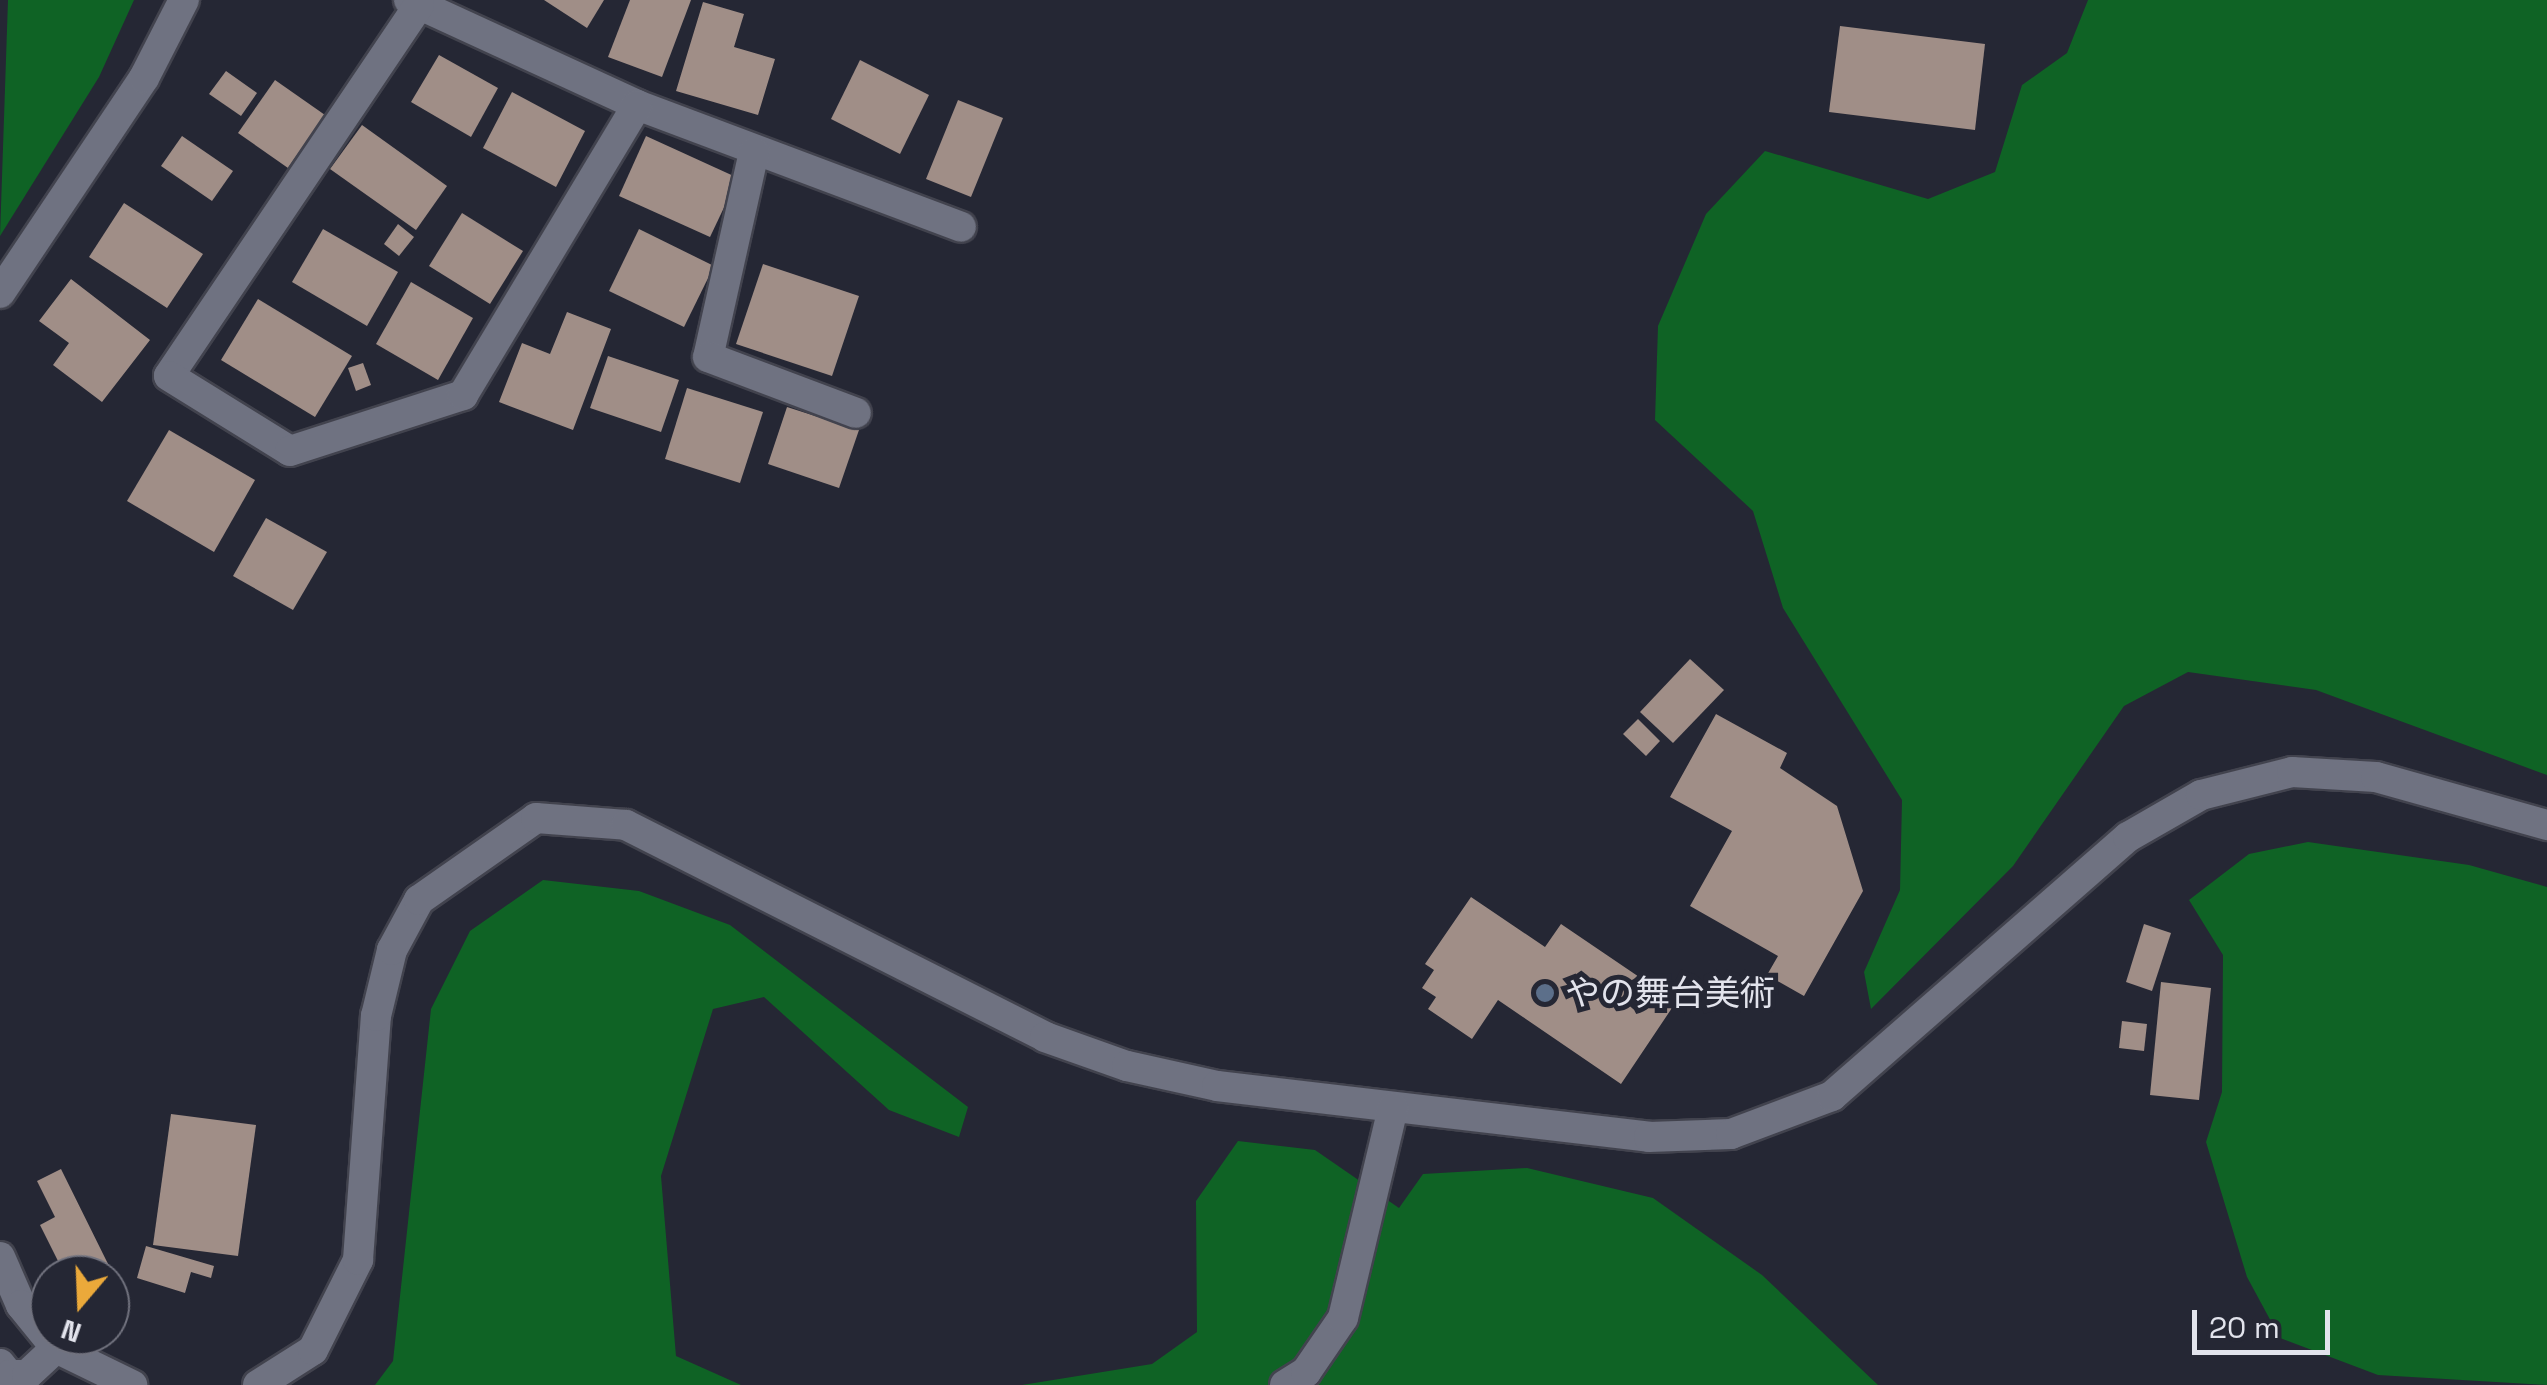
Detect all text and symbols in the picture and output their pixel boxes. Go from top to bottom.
place label: やの舞台美術 [1565,972,1775,1014]
marker: やの舞台美術 [1534,982,1556,1004]
north arrow [30,1255,130,1355]
scale bar [2197,1290,2334,1352]
text: 20 m [2209,1308,2280,1347]
text: N [56,1311,86,1352]

